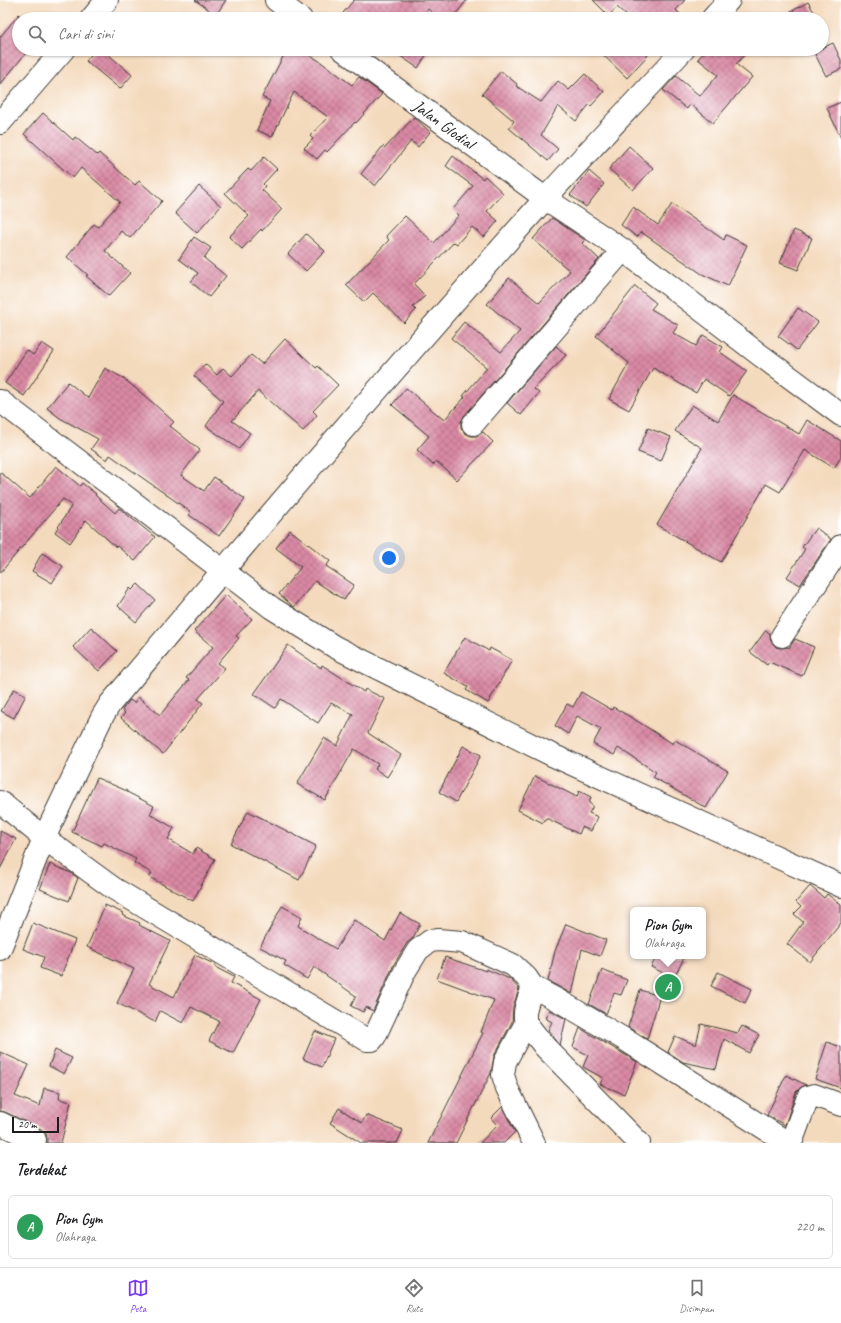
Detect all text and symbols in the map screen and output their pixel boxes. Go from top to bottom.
search box [12,12,829,56]
icon: search [26,23,48,45]
text: Cari di sini [58,25,113,44]
street label: Jalan Glodial [408,95,481,156]
your location [379,548,399,568]
popup [630,907,706,959]
text: Pion Gym [644,916,692,935]
text: Olahraga [644,935,685,951]
pin: A [655,972,681,1002]
scale bar [12,1115,59,1134]
text: 20 m [18,1117,37,1131]
text: Terdekat [16,1159,66,1180]
text: Pion Gym [55,1210,102,1229]
text: A [27,1219,33,1235]
text: 220 m [796,1219,824,1235]
text: Olahraga [55,1229,95,1245]
tab: Peta [127,1277,149,1315]
tab: Rute [403,1277,425,1315]
tab: Disimpan [679,1277,714,1315]

